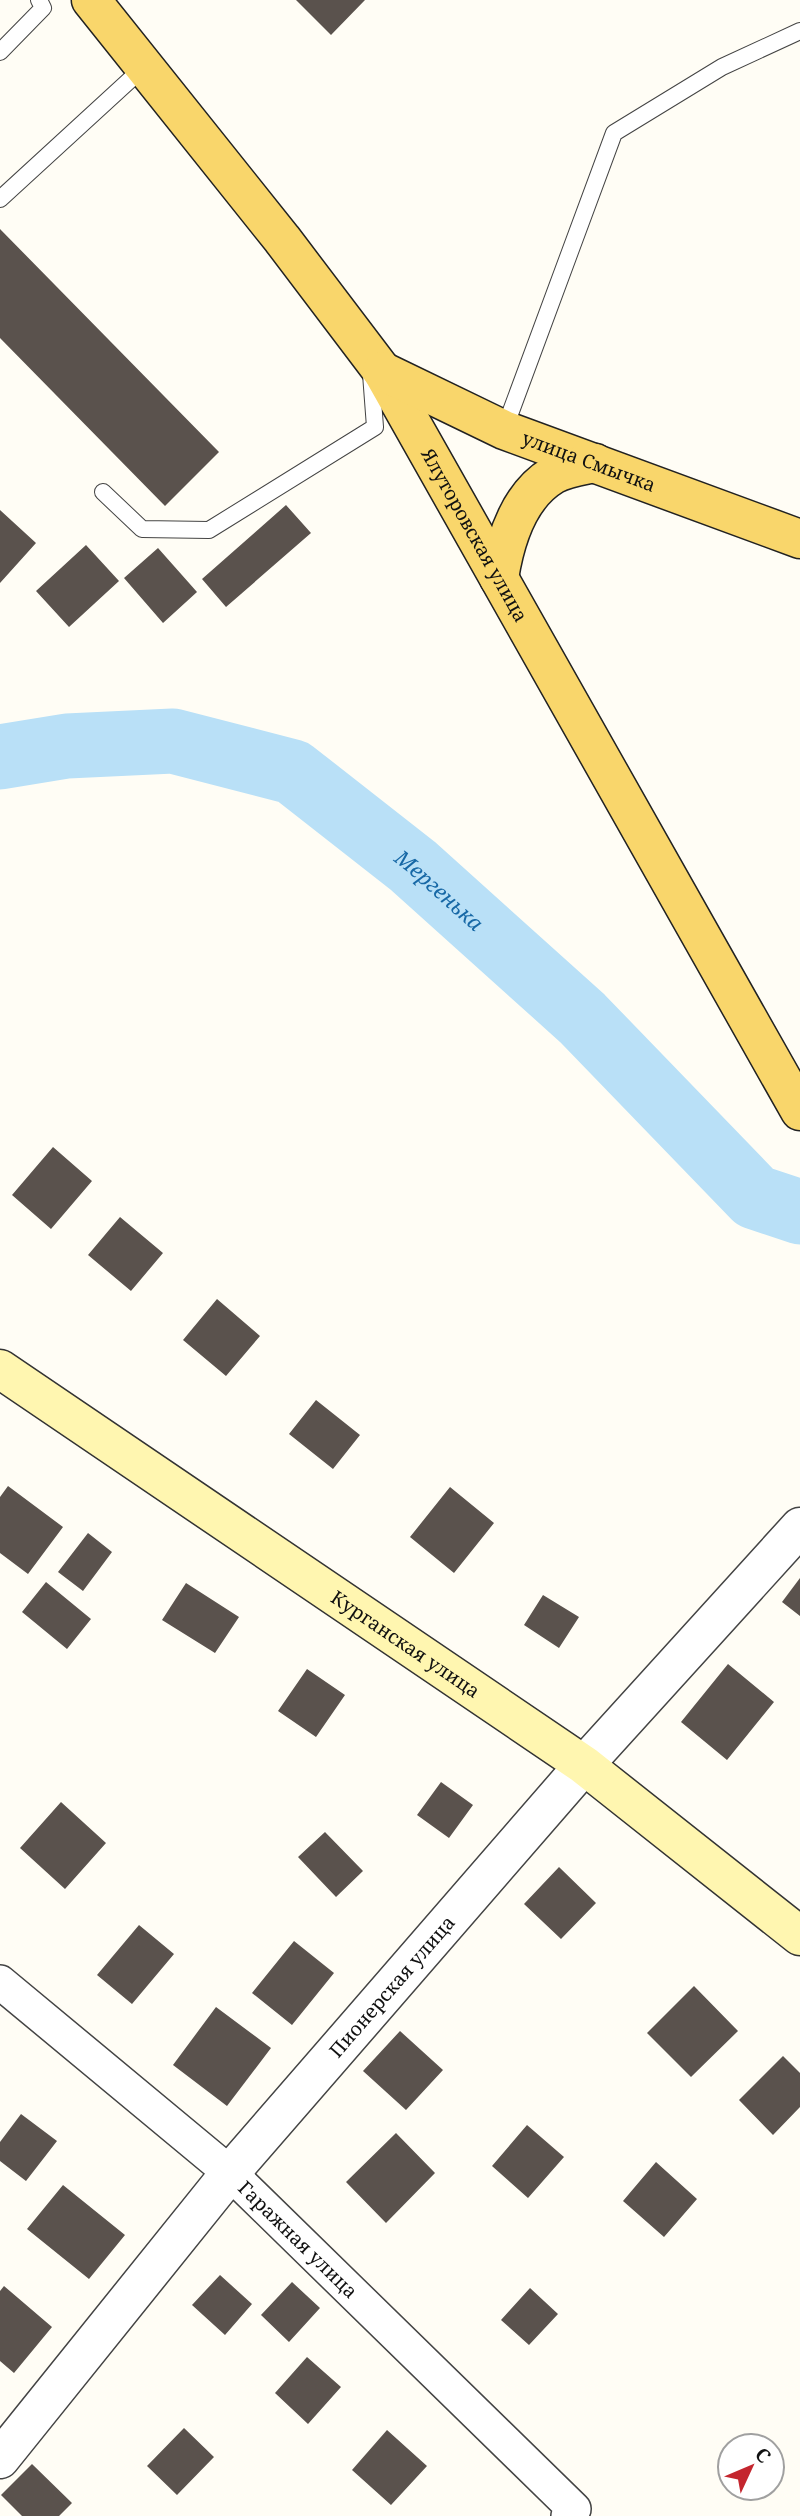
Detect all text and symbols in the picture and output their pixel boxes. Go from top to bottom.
street label: улица Смычка [518,425,659,498]
street label: Ялуторовская улица [415,443,534,627]
water label: Мергенька [388,843,490,937]
street label: Курганская улица [326,1584,485,1704]
street label: Пионерская улица [323,1910,461,2063]
street label: Гаражная улица [232,2175,364,2304]
north arrow [716,2432,786,2502]
text: С [750,2442,777,2469]

